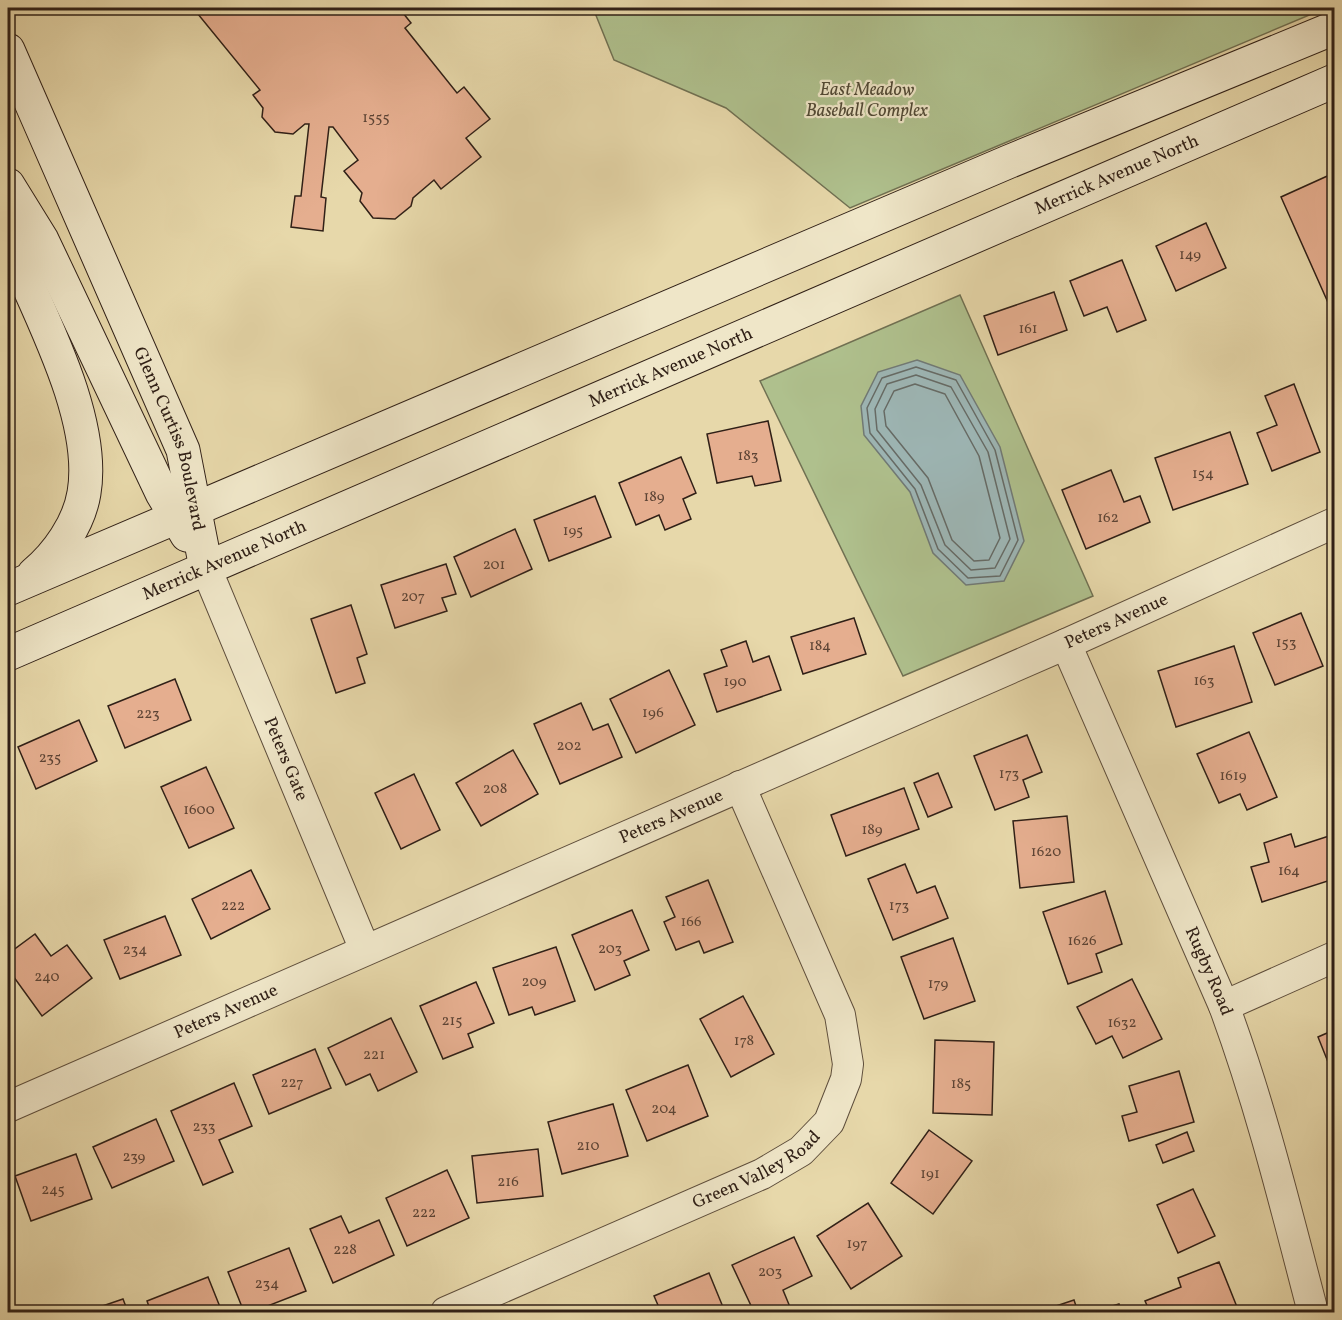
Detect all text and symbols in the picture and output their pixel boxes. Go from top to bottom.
park label: East Meadow Baseball Complex [806,78,929,124]
house number: 1555 [362,108,390,129]
street label: Merrick Avenue North [1031,128,1203,221]
house number: 149 [1179,245,1201,266]
house number: 161 [1018,319,1038,340]
street label: Merrick Avenue North [585,321,757,414]
street label: Glenn Curtiss Boulevard [127,343,211,533]
house number: 183 [737,446,759,467]
house number: 154 [1192,464,1214,485]
house number: 189 [643,487,665,508]
house number: 162 [1097,508,1119,529]
street label: Merrick Avenue North [139,514,311,607]
house number: 195 [563,521,583,542]
house number: 201 [483,555,505,576]
house number: 207 [401,587,425,608]
street label: Peters Avenue [1060,587,1172,656]
house number: 153 [1276,633,1296,654]
house number: 184 [809,636,831,657]
house number: 163 [1194,671,1214,692]
house number: 190 [724,672,746,693]
house number: 196 [642,703,664,724]
house number: 223 [136,704,160,725]
street label: Peters Gate [257,713,314,805]
house number: 202 [557,736,581,757]
house number: 235 [39,748,61,769]
house number: 173 [999,764,1019,785]
house number: 1619 [1219,766,1247,787]
house number: 208 [483,779,507,800]
street label: Peters Avenue [615,783,727,850]
house number: 1600 [183,800,215,821]
house number: 189 [861,820,883,841]
house number: 1620 [1031,842,1061,863]
house number: 164 [1278,861,1300,882]
house number: 222 [221,896,245,917]
house number: 173 [889,896,909,917]
house number: 166 [680,912,702,933]
street label: Rugby Road [1178,923,1239,1019]
house number: 1626 [1067,931,1097,952]
house number: 203 [598,939,622,960]
house number: 234 [123,940,147,961]
house number: 240 [34,967,60,988]
house number: 209 [522,972,547,993]
house number: 179 [928,974,949,995]
street label: Peters Avenue [170,978,282,1045]
house number: 215 [441,1011,463,1032]
house number: 1632 [1108,1013,1136,1034]
house number: 178 [734,1031,754,1052]
house number: 221 [363,1045,385,1066]
house number: 227 [280,1073,304,1094]
house number: 185 [951,1074,971,1095]
house number: 204 [651,1099,677,1120]
house number: 233 [193,1117,215,1138]
street label: Green Valley Road [688,1125,827,1215]
house number: 210 [577,1136,599,1157]
house number: 239 [123,1147,146,1168]
house number: 191 [920,1164,940,1185]
house number: 216 [497,1172,519,1193]
house number: 245 [41,1180,65,1201]
house number: 222 [412,1203,436,1224]
house number: 197 [847,1234,867,1255]
house number: 228 [333,1240,357,1261]
house number: 203 [758,1262,782,1283]
house number: 234 [255,1274,279,1295]

